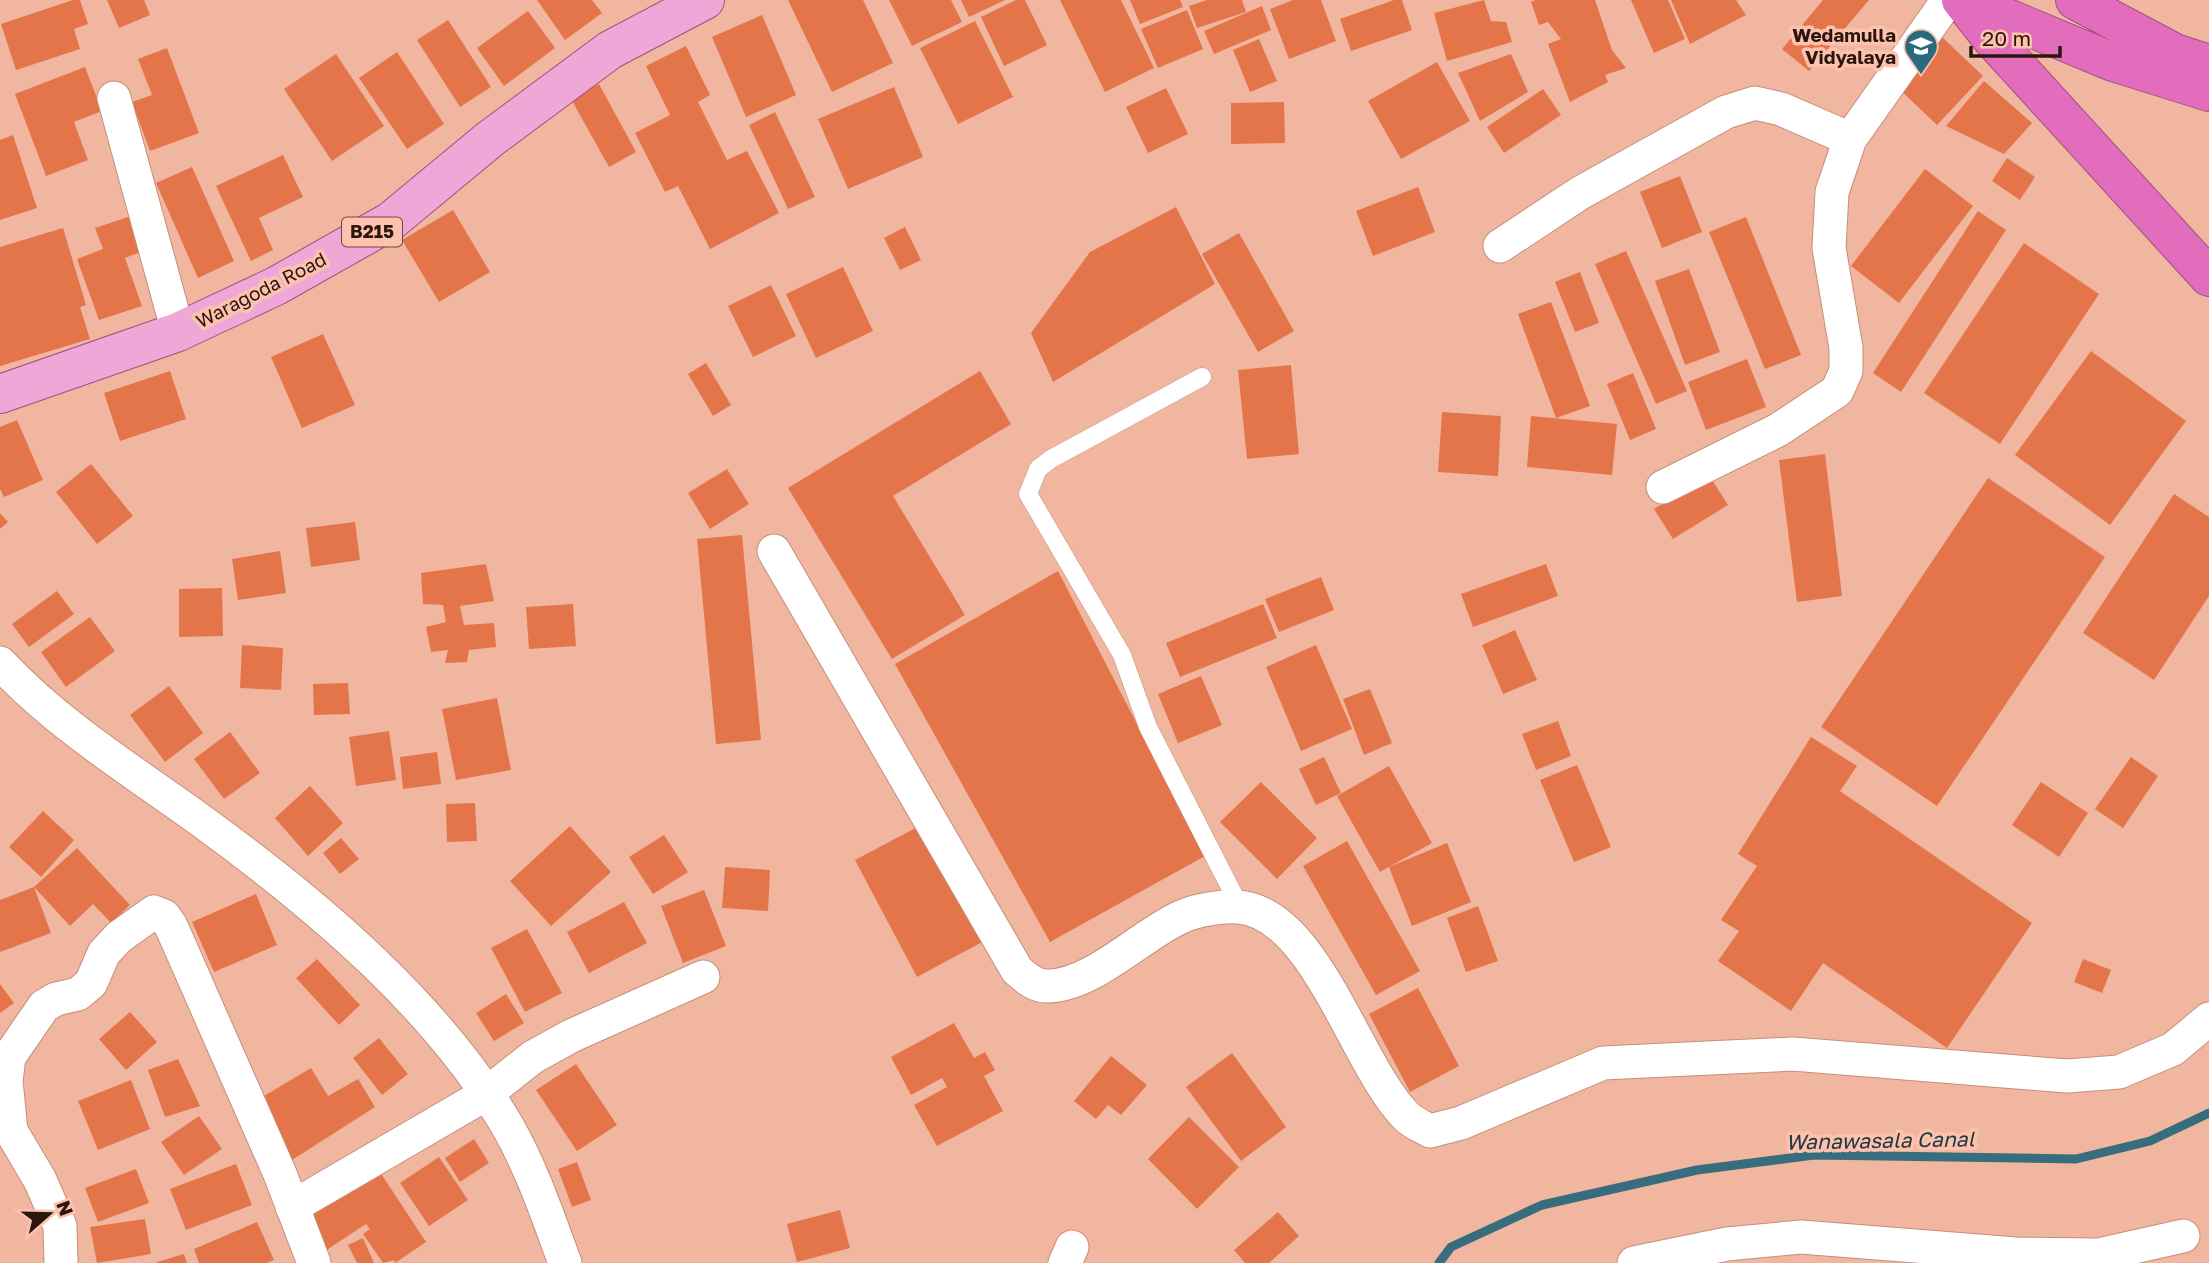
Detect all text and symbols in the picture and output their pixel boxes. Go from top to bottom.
scale bar [1971,14,2060,58]
place label: Wedamulla Vidyalaya [1792,23,1896,68]
text: 20 m [1982,25,2031,51]
school or university icon: Wedamulla Vidyalaya [1902,27,1940,76]
road number: B215 [342,218,402,246]
street label: Waragoda Road [192,247,330,332]
water label: Wanawasala Canal [1785,1125,1976,1155]
north arrow [14,1179,84,1249]
text: N [52,1197,79,1219]

